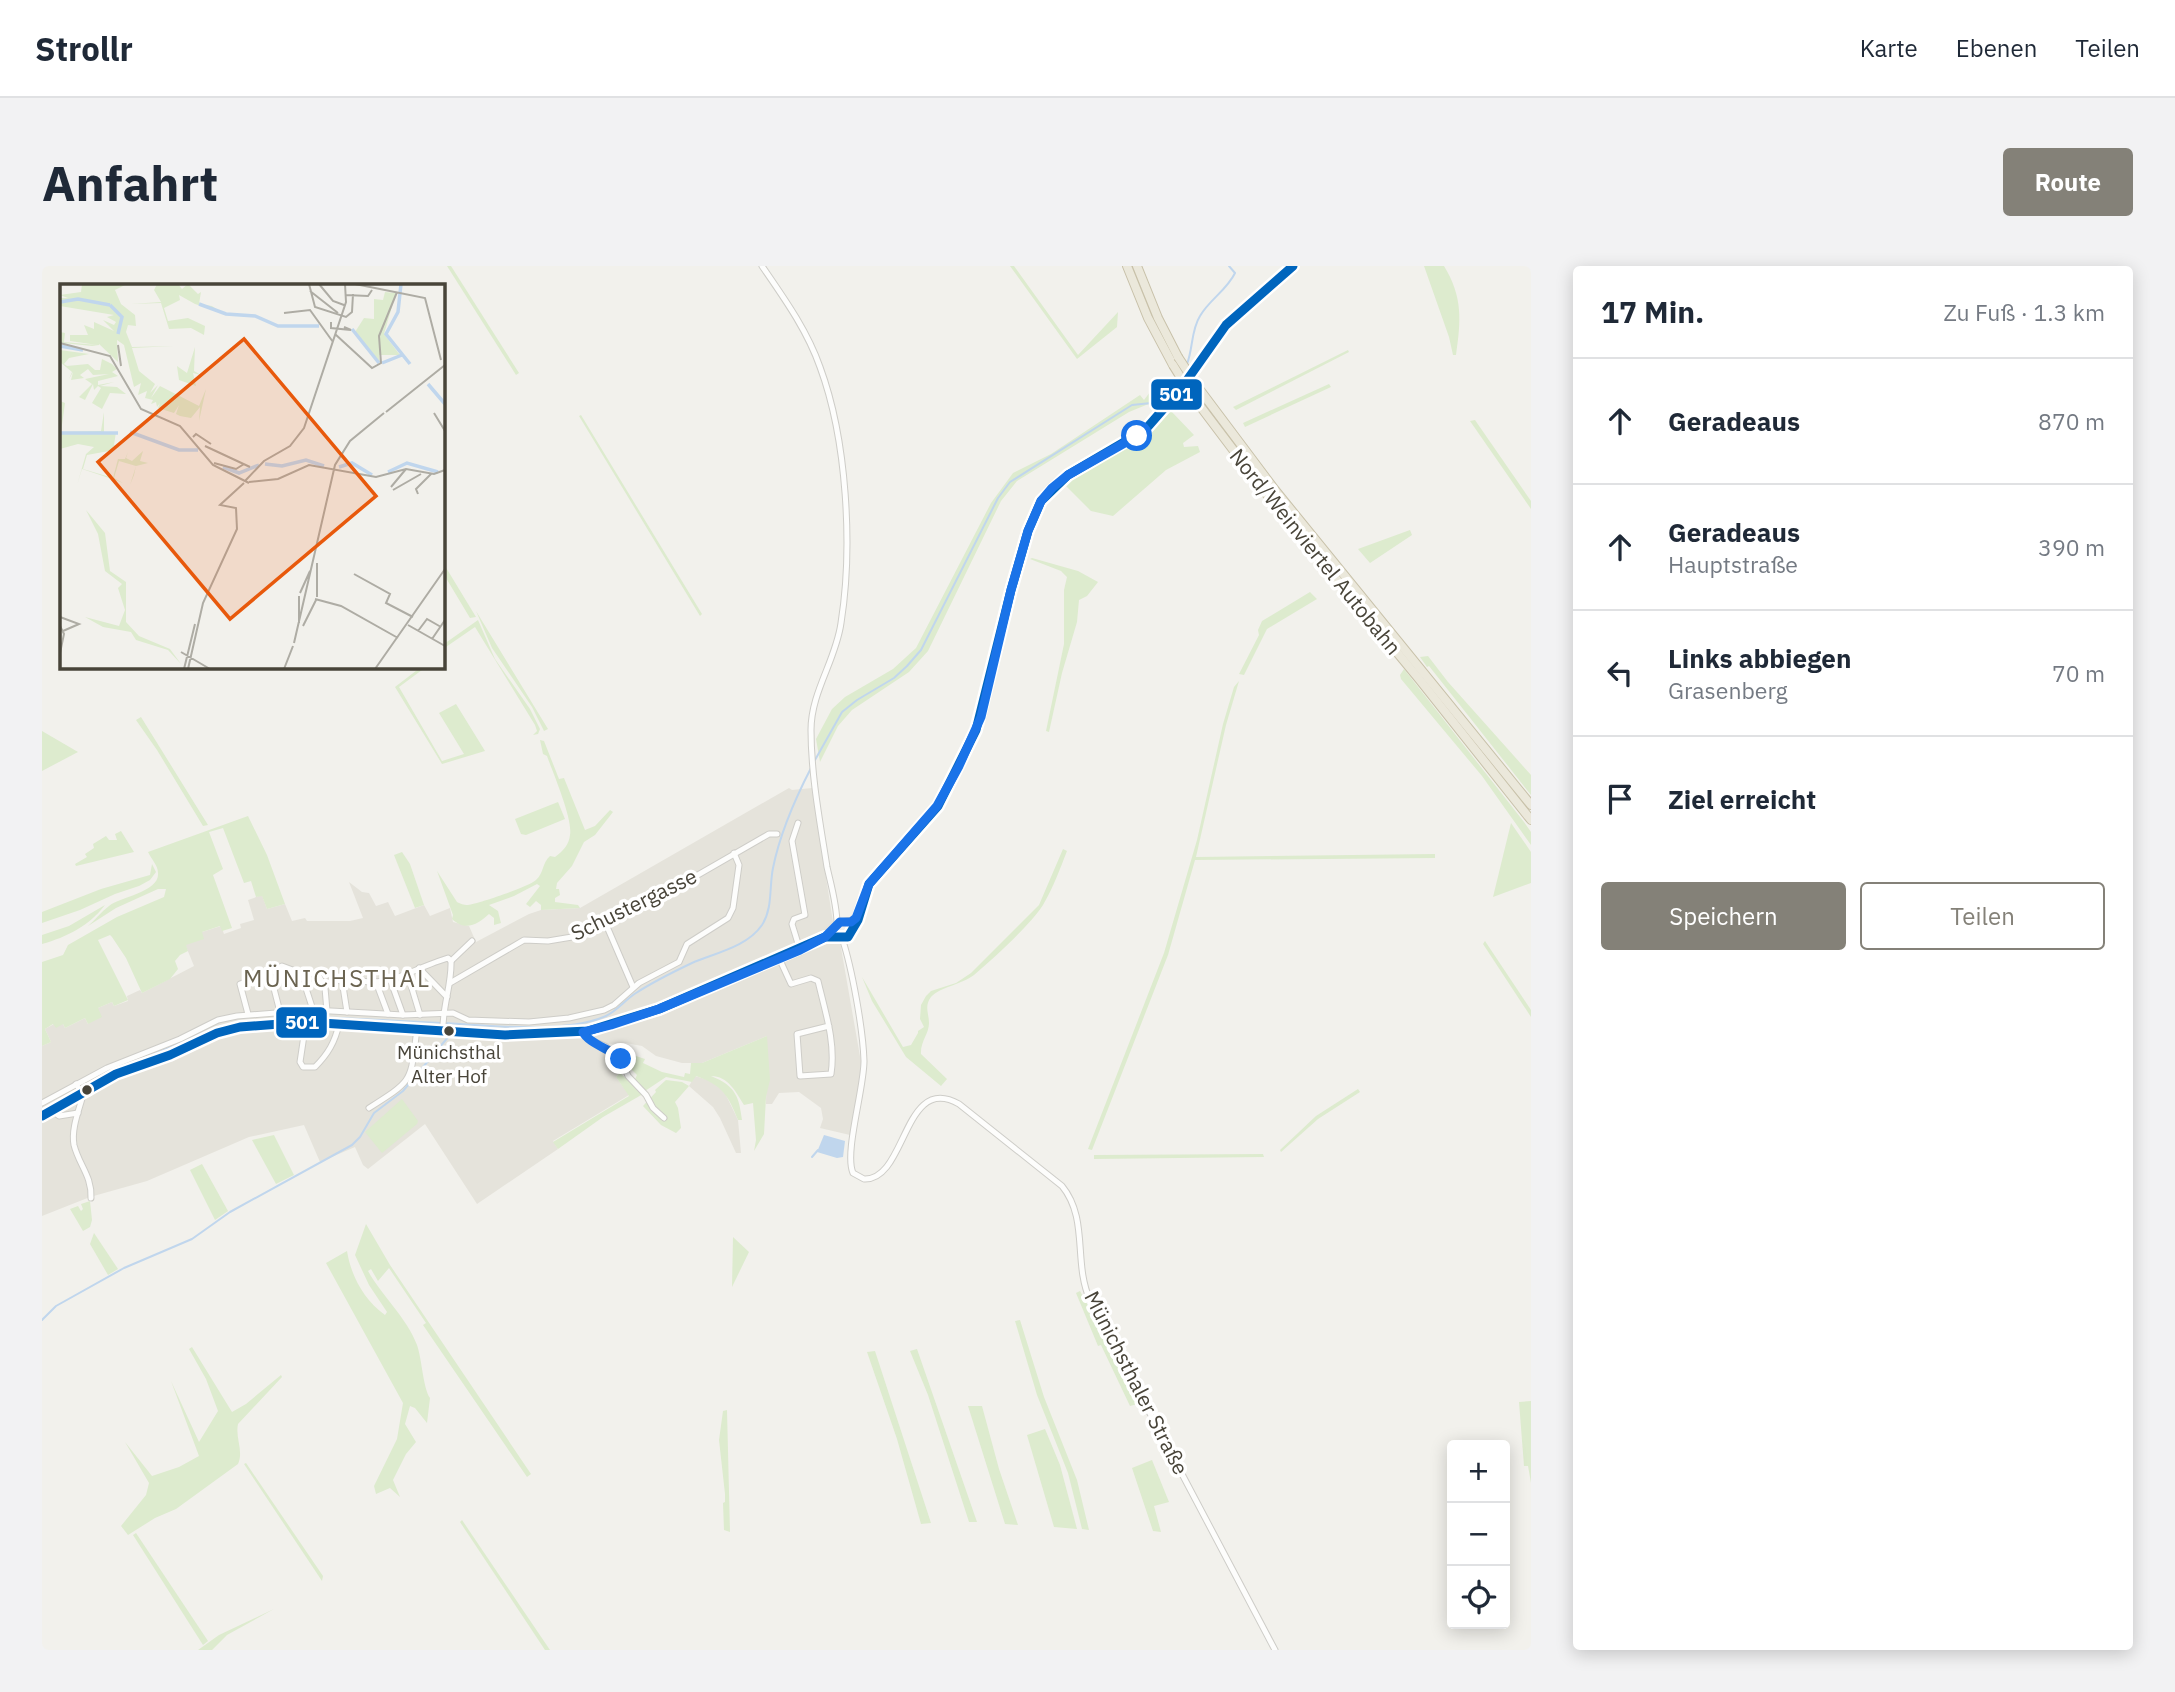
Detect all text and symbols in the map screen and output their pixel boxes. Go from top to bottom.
text: Strollr [35,27,133,70]
text: Karte [1860,32,1918,64]
text: Ebenen [1956,32,2037,64]
text: Teilen [2075,32,2140,64]
button: Route [2003,148,2133,216]
text: Anfahrt [42,151,218,214]
inset map [60,284,444,668]
text: 17 Min. [1601,292,1704,331]
text: Zu Fuß · 1.3 km [1943,297,2105,327]
line badge: 501 [1150,378,1203,411]
text: 501 [1159,382,1194,406]
icon: ahead [1601,402,1639,440]
text: Geradeaus [1668,404,1800,438]
text: 870 m [2038,406,2105,436]
route start [1121,420,1152,451]
street label: Nord/Weinviertel Autobahn [1224,442,1408,660]
text: Geradeaus [1668,515,1800,549]
icon: ahead [1601,528,1639,566]
text: 390 m [2038,532,2105,562]
text: Hauptstraße [1668,549,1798,579]
text: Links abbiegen [1668,641,1851,675]
icon: left [1601,654,1639,692]
text: 70 m [2052,658,2105,688]
text: Grasenberg [1668,675,1788,705]
icon: arrive [1601,780,1639,818]
text: Ziel erreicht [1668,782,1816,816]
street label: Schustergasse [566,862,701,947]
button: Speichern [1601,882,1846,950]
button: Teilen [1860,882,2105,950]
district label: MÜNICHSTHAL [243,962,431,994]
line badge: 501 [275,1006,328,1039]
text: 501 [285,1010,320,1034]
marker: Münichsthal Alter Hof [442,1024,456,1038]
place label: Münichsthal Alter Hof [397,1040,501,1088]
route end [605,1043,636,1074]
unlabelled marker [80,1083,94,1097]
street label: Münichsthaler Straße [1078,1286,1195,1479]
map controls [1447,1440,1510,1629]
button: + [1447,1440,1510,1503]
button: − [1447,1503,1510,1566]
button: locate [1447,1566,1510,1629]

